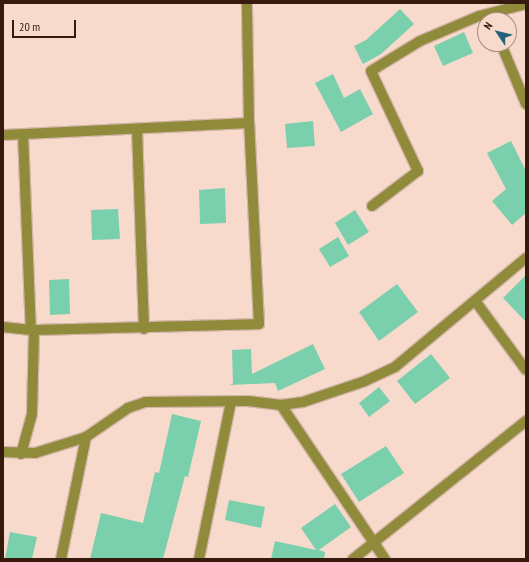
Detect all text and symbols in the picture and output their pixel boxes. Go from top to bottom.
scale bar [14,12,78,38]
north arrow [477,12,517,52]
text: 20 m [19,19,40,34]
text: N [481,19,495,32]

